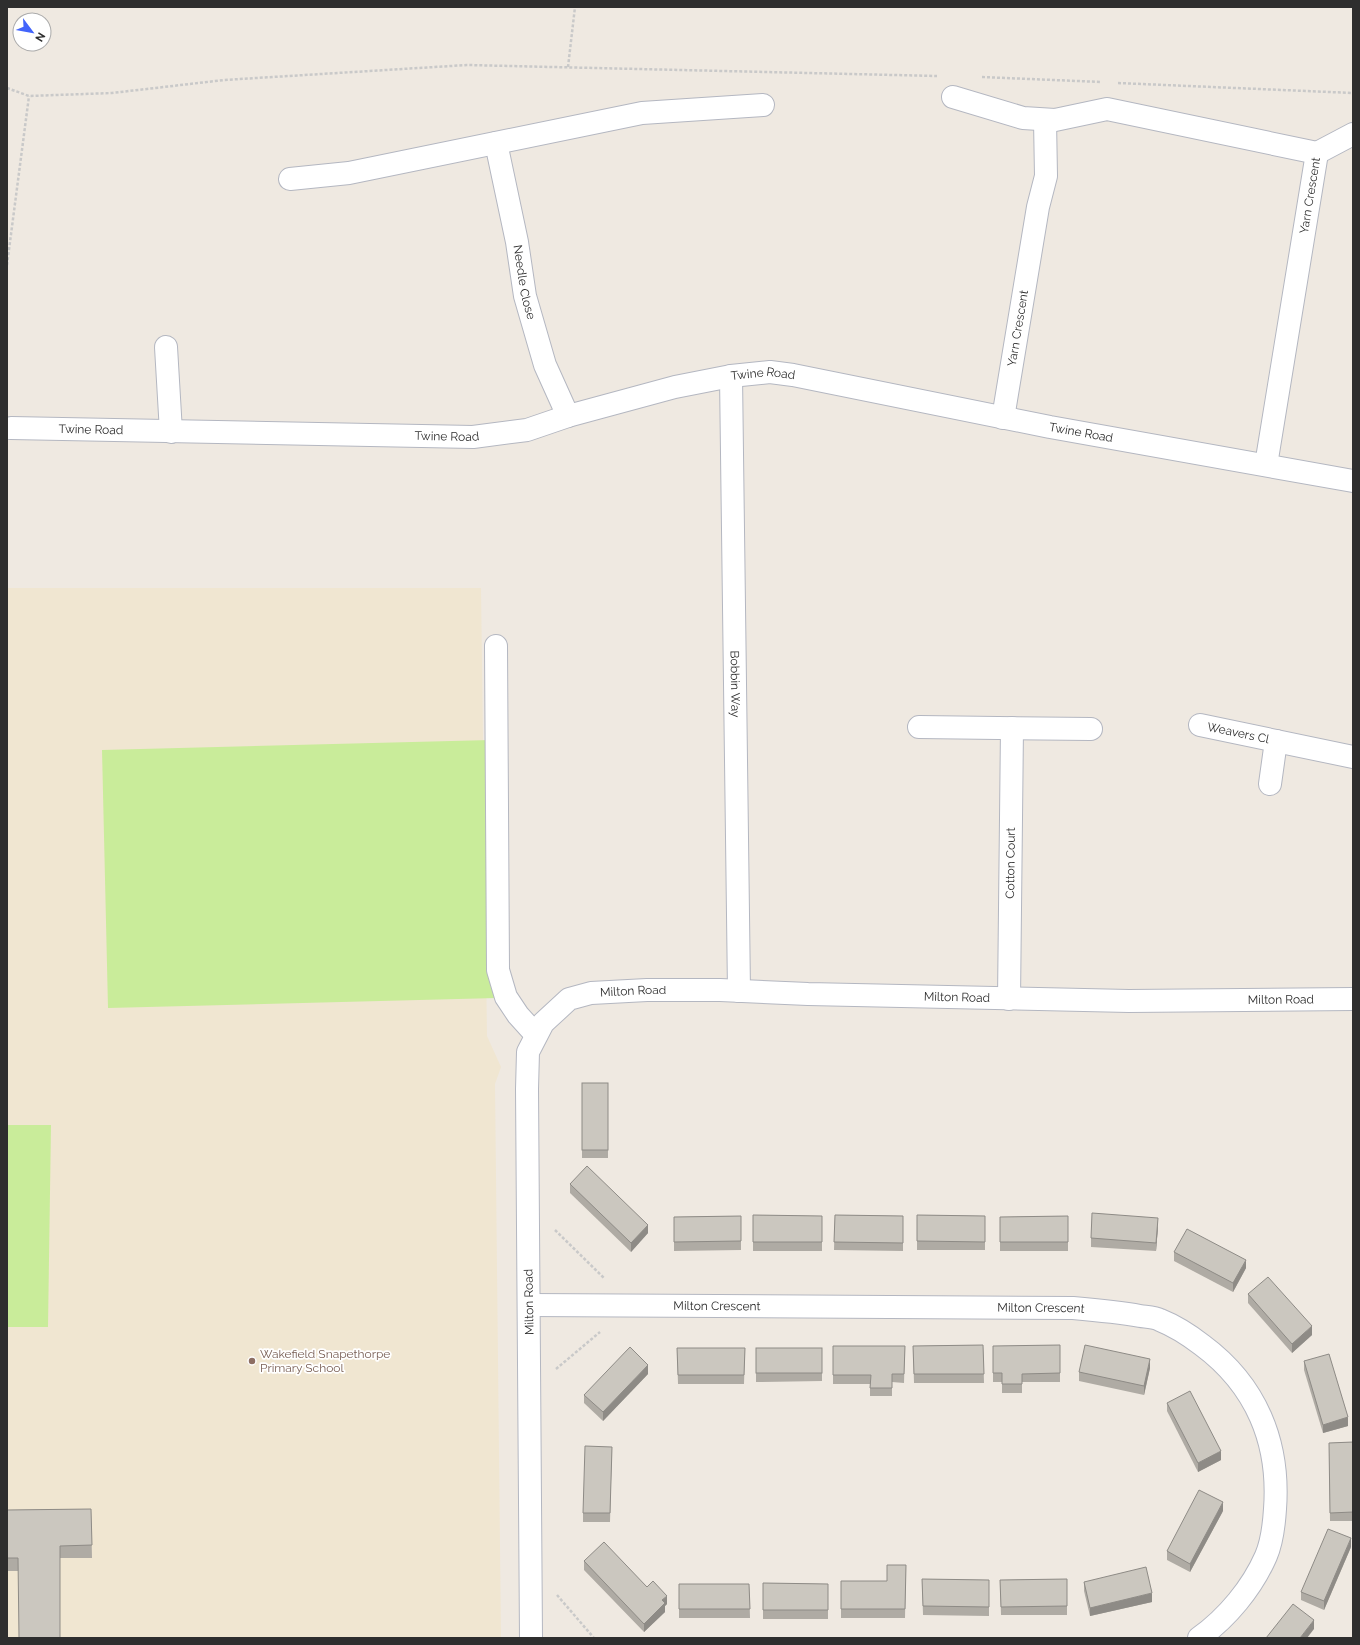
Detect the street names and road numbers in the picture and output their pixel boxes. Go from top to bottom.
street label: Yarn Crescent [1297,156,1323,235]
street label: Needle Close [511,244,538,321]
street label: Yarn Crescent [1005,289,1031,367]
street label: Twine Road [730,365,796,383]
street label: Twine Road [1048,420,1114,445]
street label: Twine Road [59,422,123,437]
street label: Twine Road [414,429,480,444]
street label: Bobbin Way [728,650,742,718]
street label: Weavers Cl [1206,720,1271,746]
street label: Cotton Court [1003,827,1018,899]
street label: Milton Road [600,983,666,1000]
street label: Milton Road [924,990,990,1005]
street label: Milton Road [1248,992,1314,1007]
street label: Milton Road [521,1269,537,1335]
street label: Milton Crescent [673,1299,761,1313]
street label: Milton Crescent [997,1301,1085,1316]

